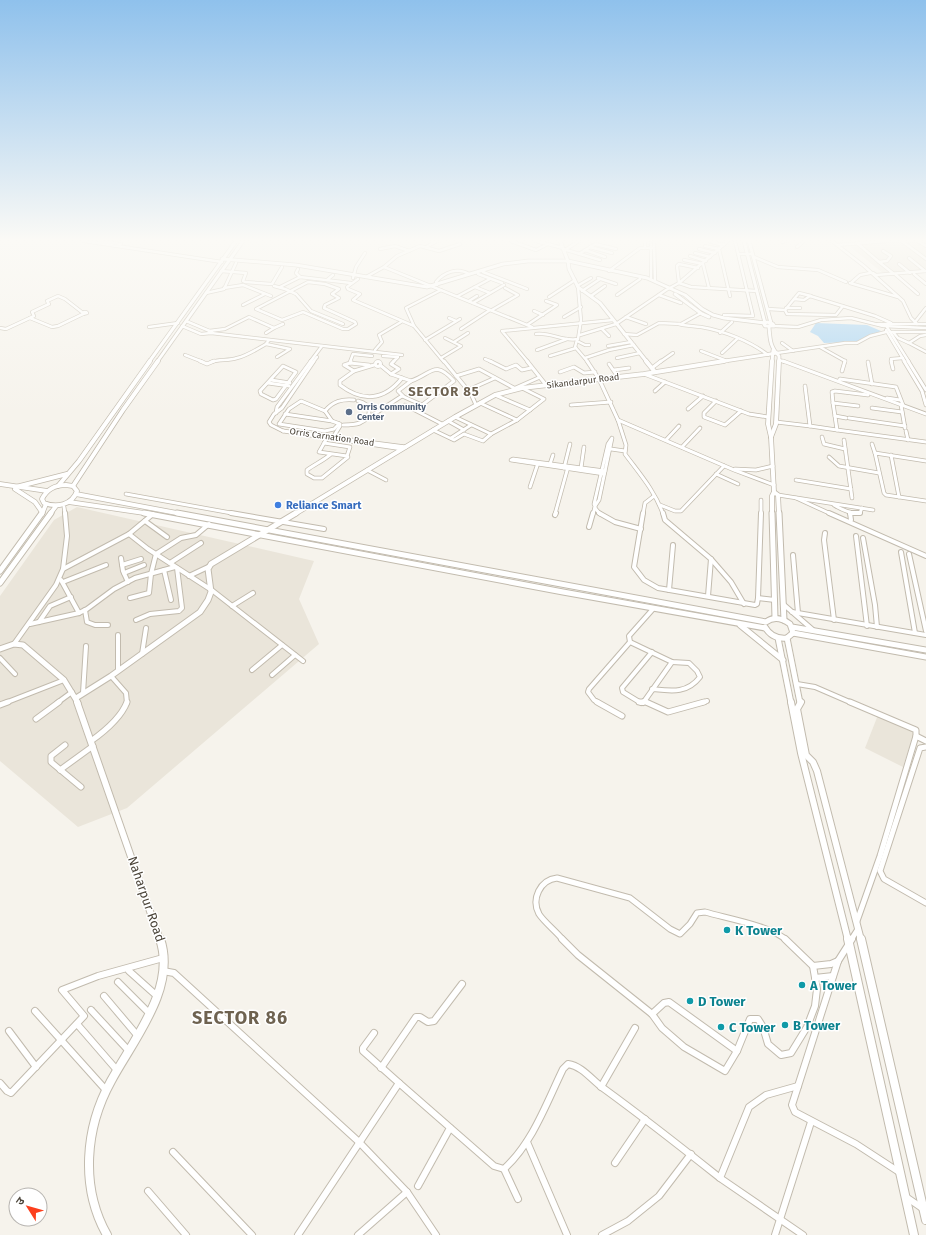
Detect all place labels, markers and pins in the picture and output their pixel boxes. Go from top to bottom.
place label: Orris Community Center [357,402,426,422]
marker: Orris Community Center [344,407,354,417]
place label: Reliance Smart [286,499,362,512]
marker: Reliance Smart [273,500,283,510]
place label: K Tower [735,923,783,938]
marker: K Tower [722,925,732,935]
place label: A Tower [809,978,858,993]
marker: A Tower [797,980,807,990]
place label: D Tower [698,994,746,1009]
marker: D Tower [685,996,695,1006]
place label: B Tower [793,1018,841,1033]
place label: C Tower [729,1020,776,1035]
marker: B Tower [780,1020,790,1030]
marker: C Tower [716,1022,726,1032]

